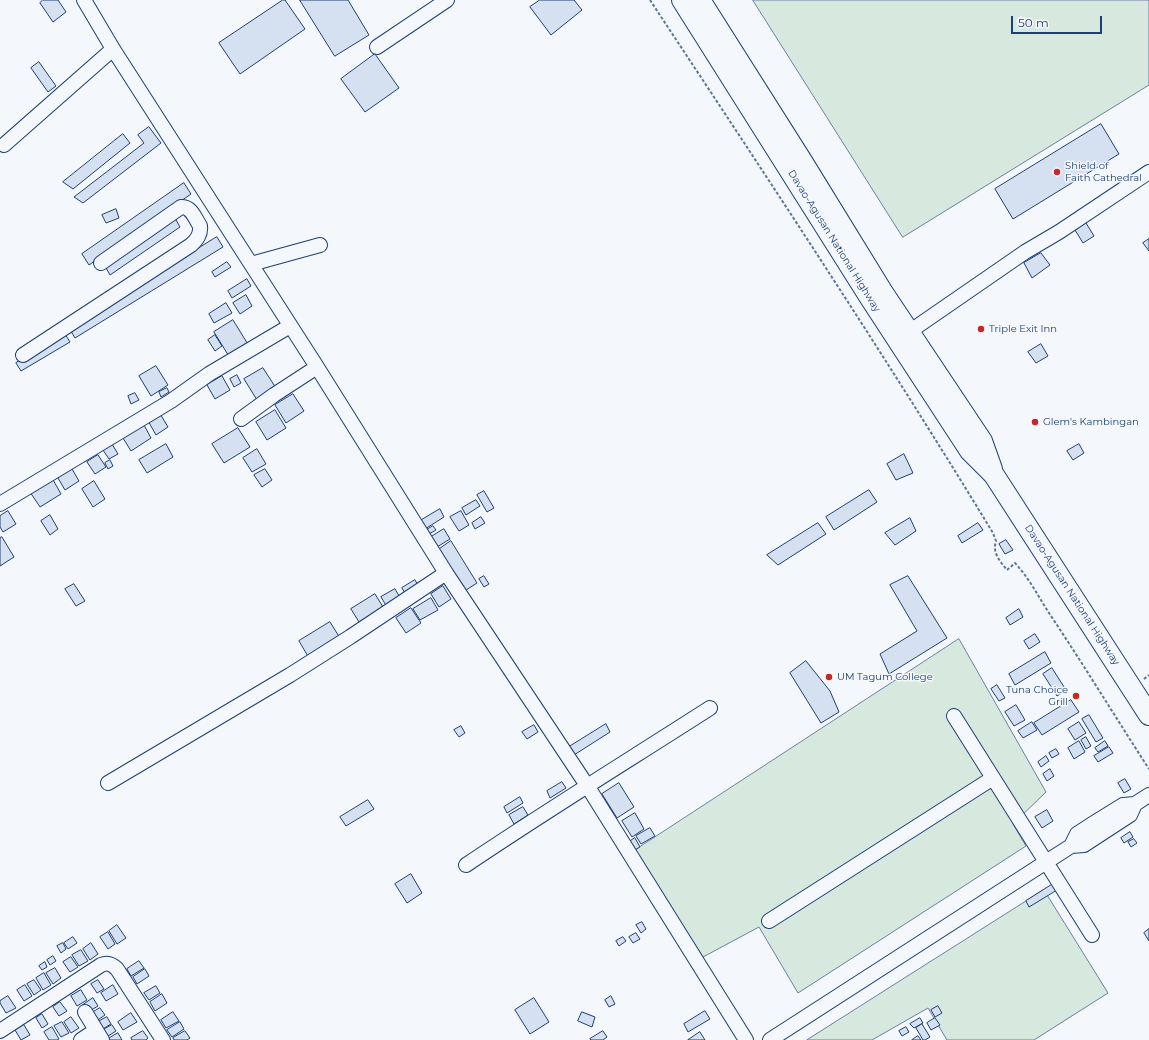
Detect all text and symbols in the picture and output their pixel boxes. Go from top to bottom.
scale bar [1013,8,1104,34]
text: 50 m [1018,15,1049,30]
place label: Shield of Faith Cathedral [1065,160,1142,184]
marker: Shield of Faith Cathedral [1052,167,1062,177]
street label: Davao-Agusan National Highway [785,168,883,314]
place label: Triple Exit Inn [989,323,1057,335]
marker: Triple Exit Inn [976,324,986,334]
place label: Glem's Kambingan [1043,416,1139,428]
marker: Glem's Kambingan [1030,417,1040,427]
street label: Davao-Agusan National Highway [1022,522,1122,668]
place label: UM Tagum College [837,671,933,683]
marker: UM Tagum College [824,672,834,682]
place label: Tuna Choice Grill [1006,684,1068,708]
marker: Tuna Choice Grill [1071,691,1081,701]

